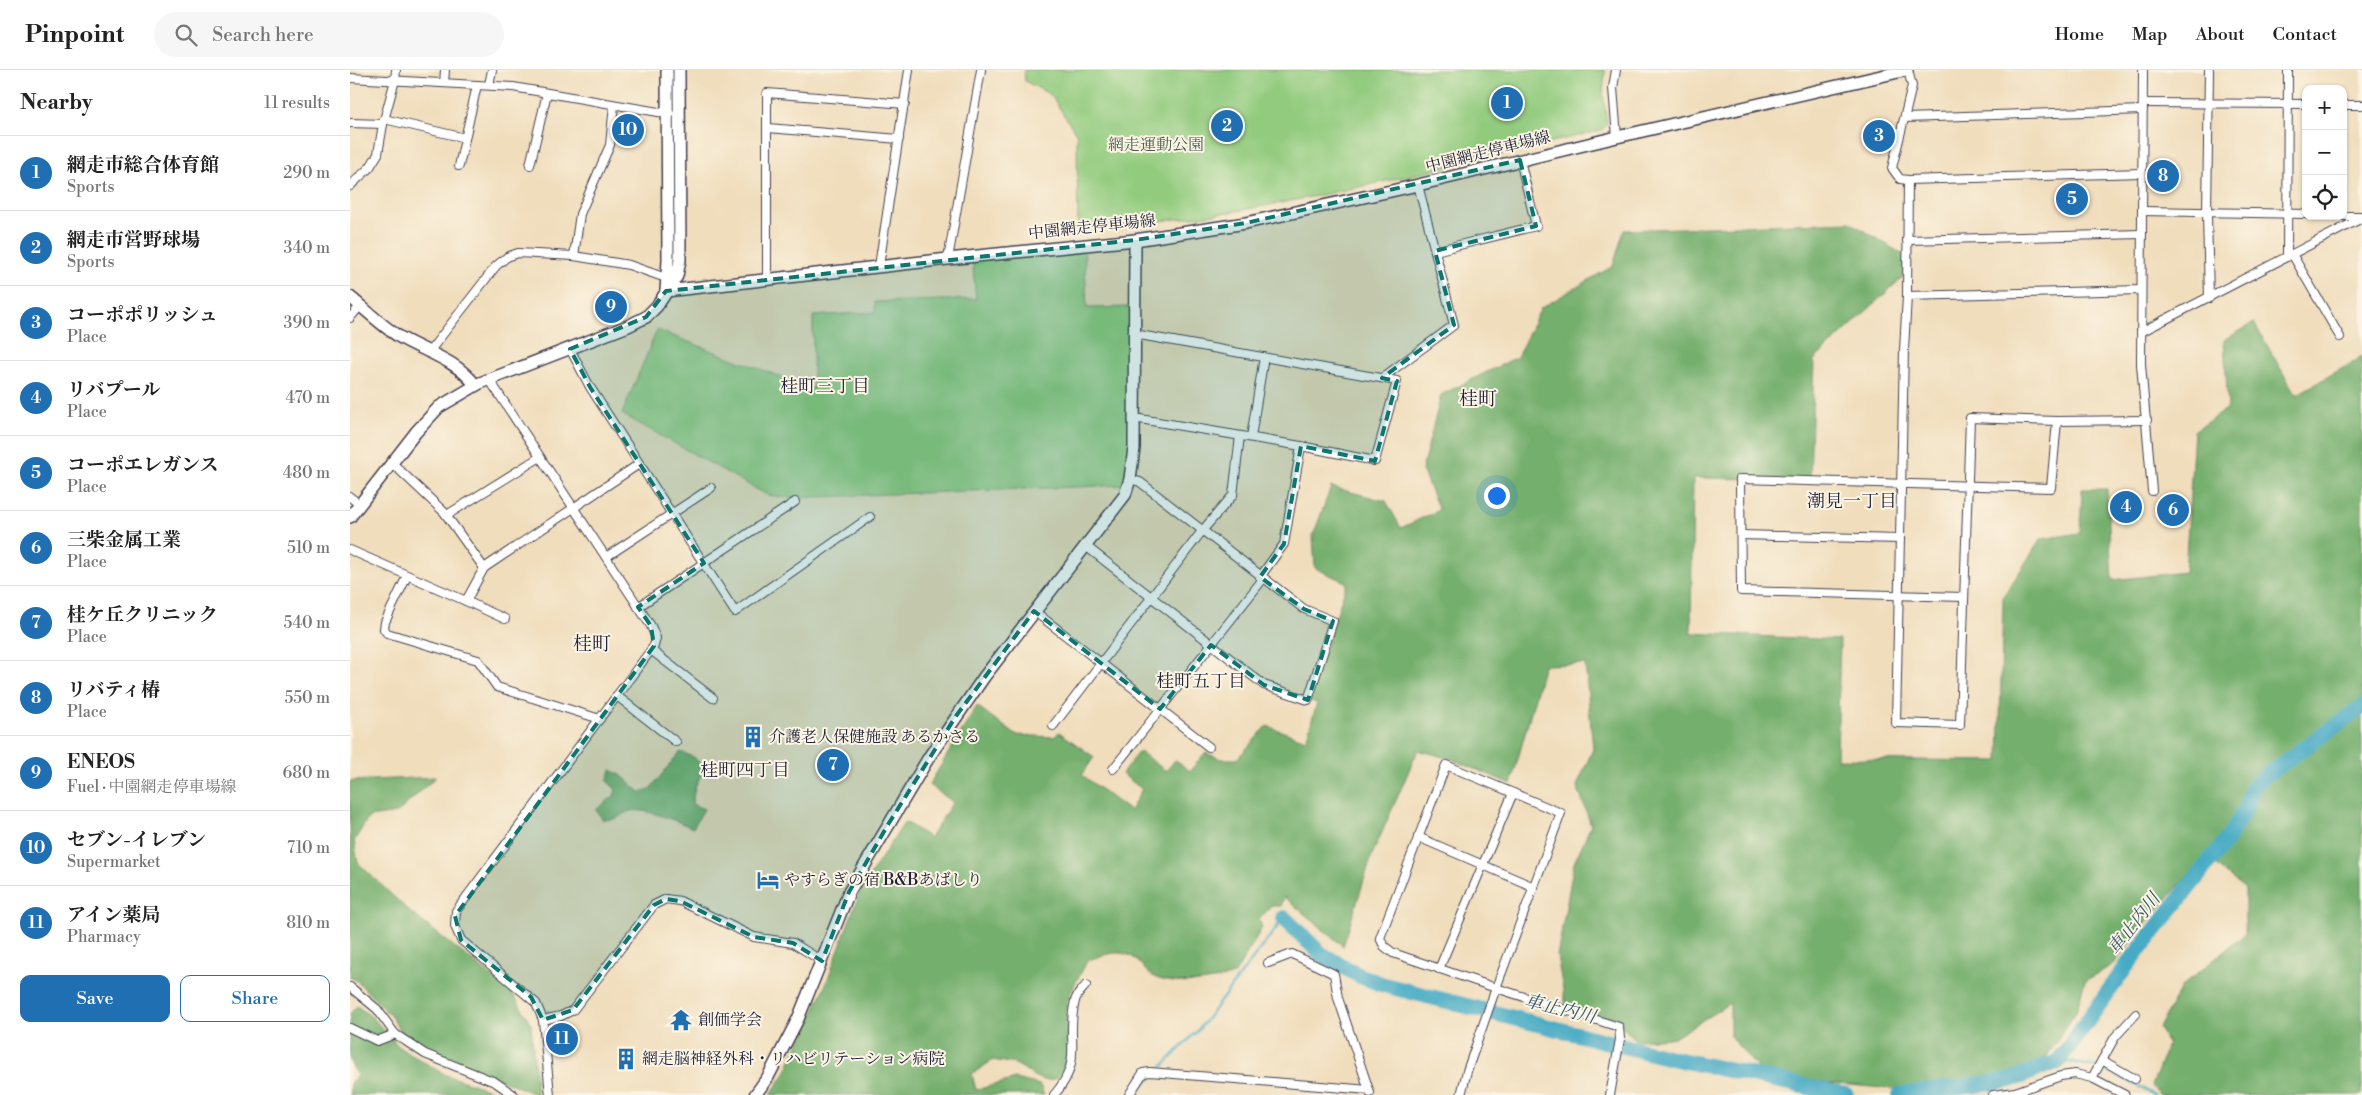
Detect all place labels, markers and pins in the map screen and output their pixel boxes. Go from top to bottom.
pin: 1 [1491,84,1523,122]
pin: 2 [1211,107,1243,145]
pin: 10 [612,111,644,149]
pin: 3 [1863,117,1895,155]
pin: 8 [2147,157,2179,195]
pin: 5 [2056,180,2088,218]
pin: 9 [595,288,627,326]
pin: 4 [2110,488,2142,526]
pin: 6 [2157,491,2189,529]
building icon: 介護老人保健施設 あるかさる [740,724,766,750]
place label: 介護老人保健施設 あるかさる [769,727,980,747]
pin: 7 [817,746,849,784]
hotel icon: やすらぎの宿 B&Bあばしり [755,867,781,893]
place label: やすらぎの宿 B&Bあばしり [784,870,983,890]
temple icon: 創価学会 [668,1007,694,1033]
place label: 創価学会 [698,1010,762,1030]
pin: 11 [546,1020,578,1058]
building icon: 網走脳神経外科・リハビリテーション病院 [613,1046,639,1072]
place label: 網走脳神経外科・リハビリテーション病院 [642,1049,945,1069]

